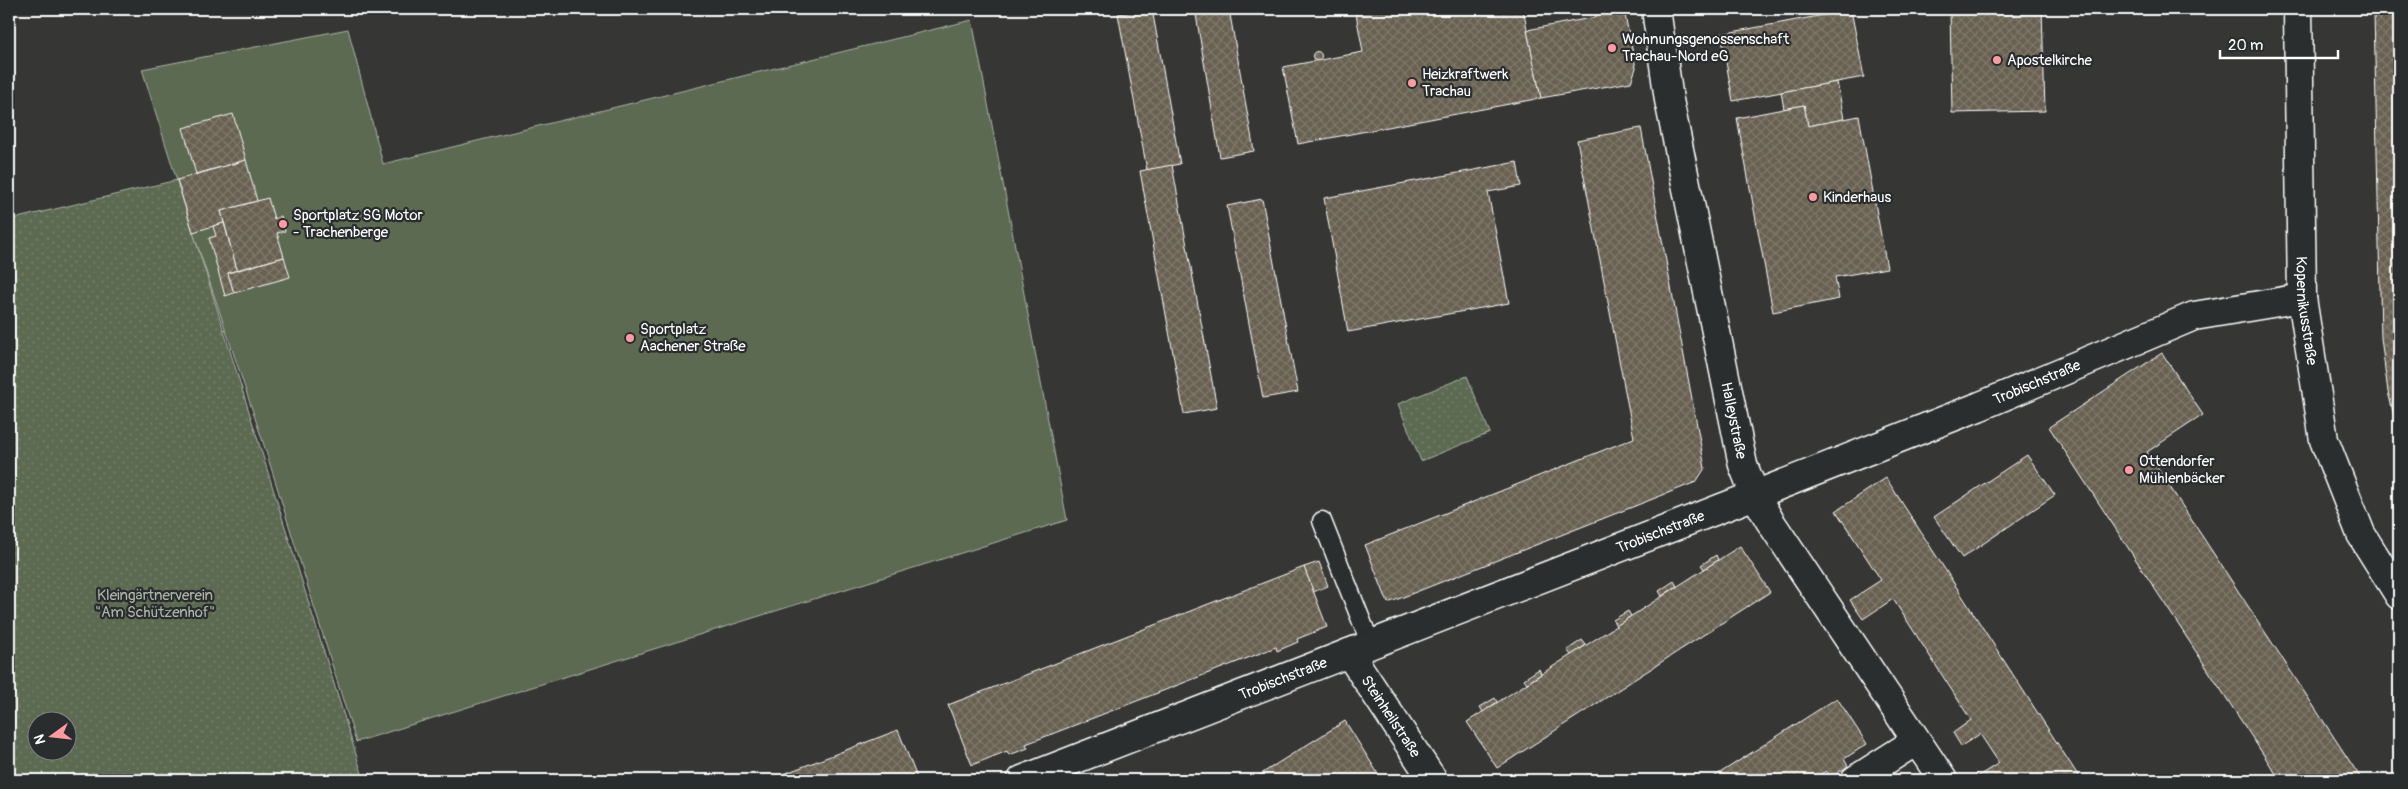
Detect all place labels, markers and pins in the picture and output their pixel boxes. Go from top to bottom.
place label: Wohnungsgenossenschaft Trachau-Nord eG [1622,30,1790,66]
marker: Wohnungsgenossenschaft Trachau-Nord eG [1606,42,1618,54]
place label: Apostelkirche [2007,51,2093,70]
marker: Apostelkirche [1991,54,2003,66]
place label: Heizkraftwerk Trachau [1422,65,1509,101]
marker: Heizkraftwerk Trachau [1406,77,1418,89]
place label: Kinderhaus [1823,188,1892,207]
marker: Kinderhaus [1807,191,1819,203]
place label: Sportplatz SG Motor - Trachenberge [293,206,423,242]
marker: Sportplatz SG Motor - Trachenberge [277,218,289,230]
place label: Sportplatz Aachener Straße [640,320,746,356]
marker: Sportplatz Aachener Straße [624,332,636,344]
place label: Ottendorfer Mühlenbäcker [2139,452,2226,488]
marker: Ottendorfer Mühlenbäcker [2123,464,2135,476]

